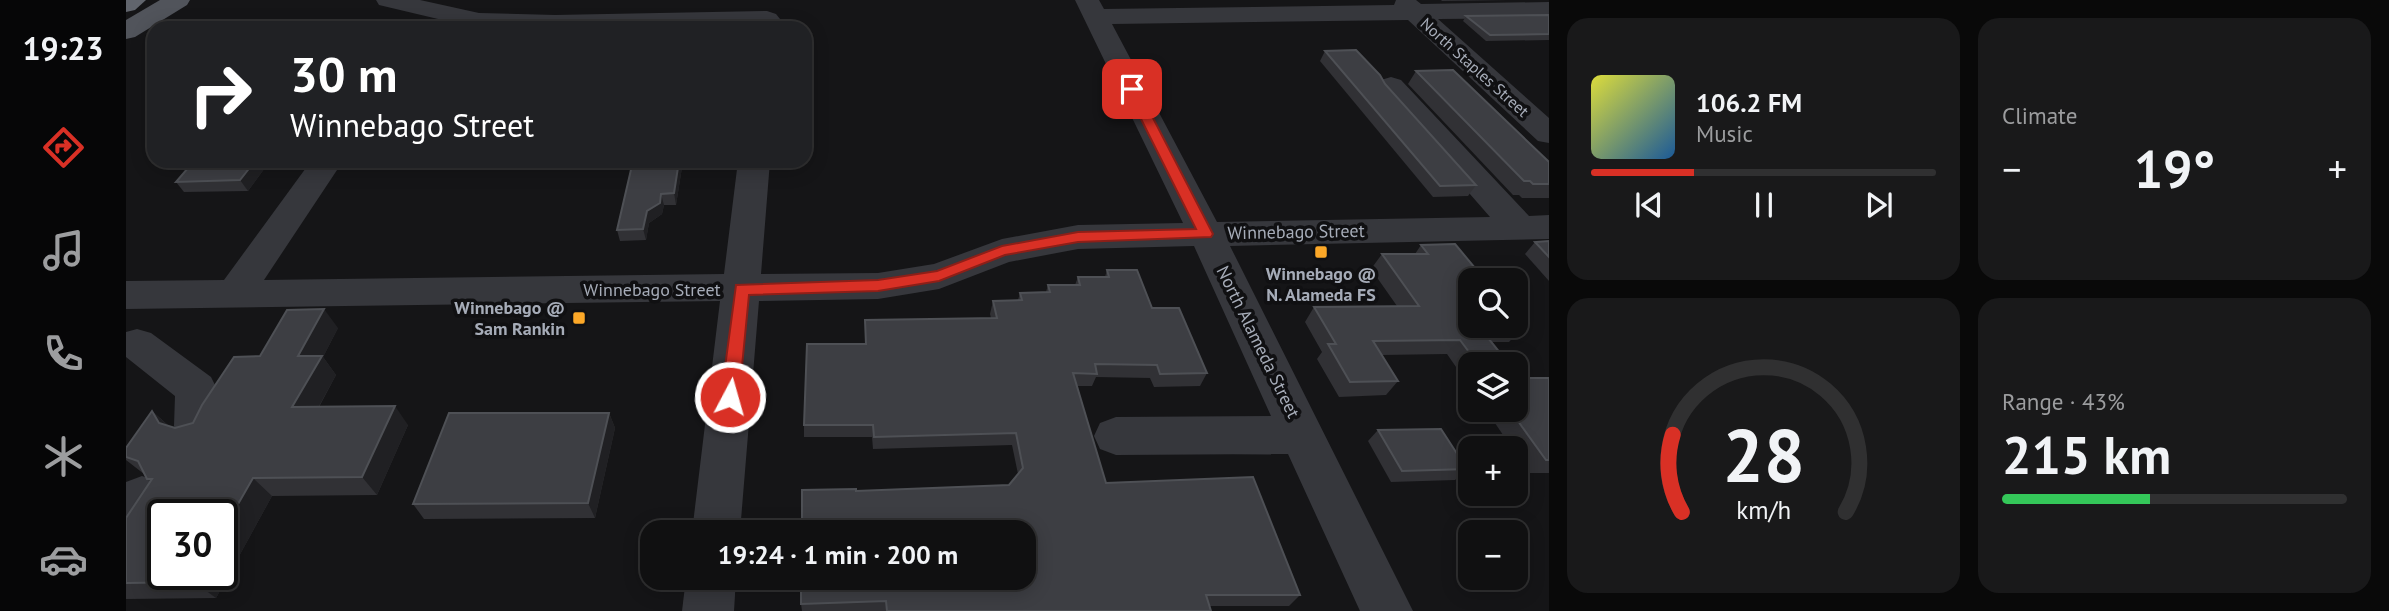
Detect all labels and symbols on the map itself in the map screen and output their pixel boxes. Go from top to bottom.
street label: North Staples Street [1417,13,1534,121]
pin [1102,59,1162,119]
street label: Winnebago Street [1227,219,1365,244]
marker: Winnebago @ N. Alameda FS [1313,244,1329,260]
street label: North Alameda Street [1212,262,1305,422]
place label: Winnebago @ N. Alameda FS [1266,262,1376,306]
street label: Winnebago Street [583,278,721,301]
place label: Winnebago @ Sam Rankin [454,296,565,340]
marker: Winnebago @ Sam Rankin [571,310,587,326]
position arrow [693,360,767,434]
speed limit sign: 30 [147,499,238,590]

